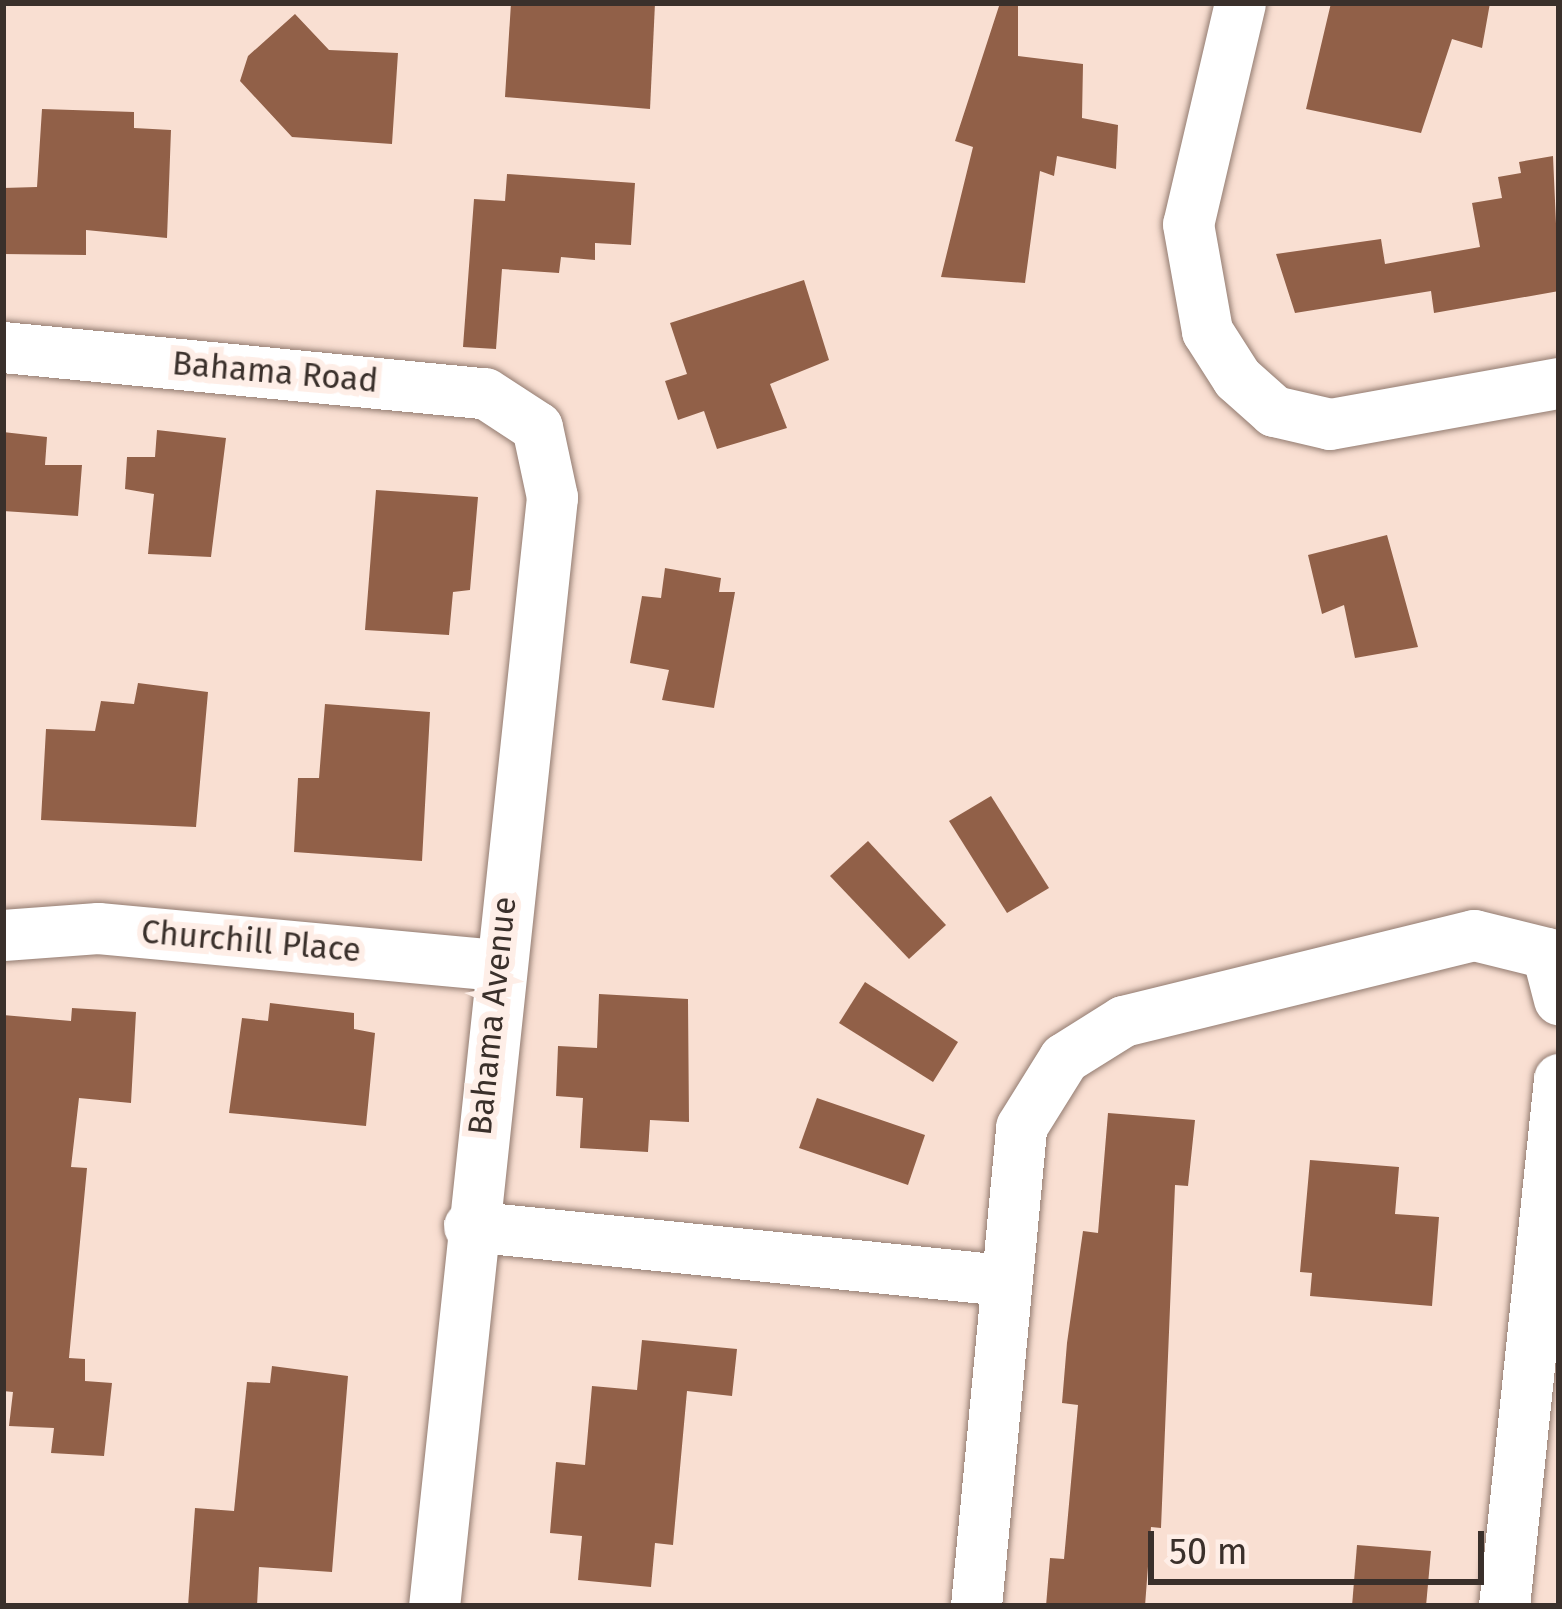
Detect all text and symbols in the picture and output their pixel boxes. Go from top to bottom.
street label: Bahama Road [170,344,380,402]
street label: Bahama Avenue [461,895,525,1137]
street label: Churchill Place [140,913,362,971]
scale bar [1154,1507,1490,1581]
text: 50 m [1169,1530,1248,1574]

